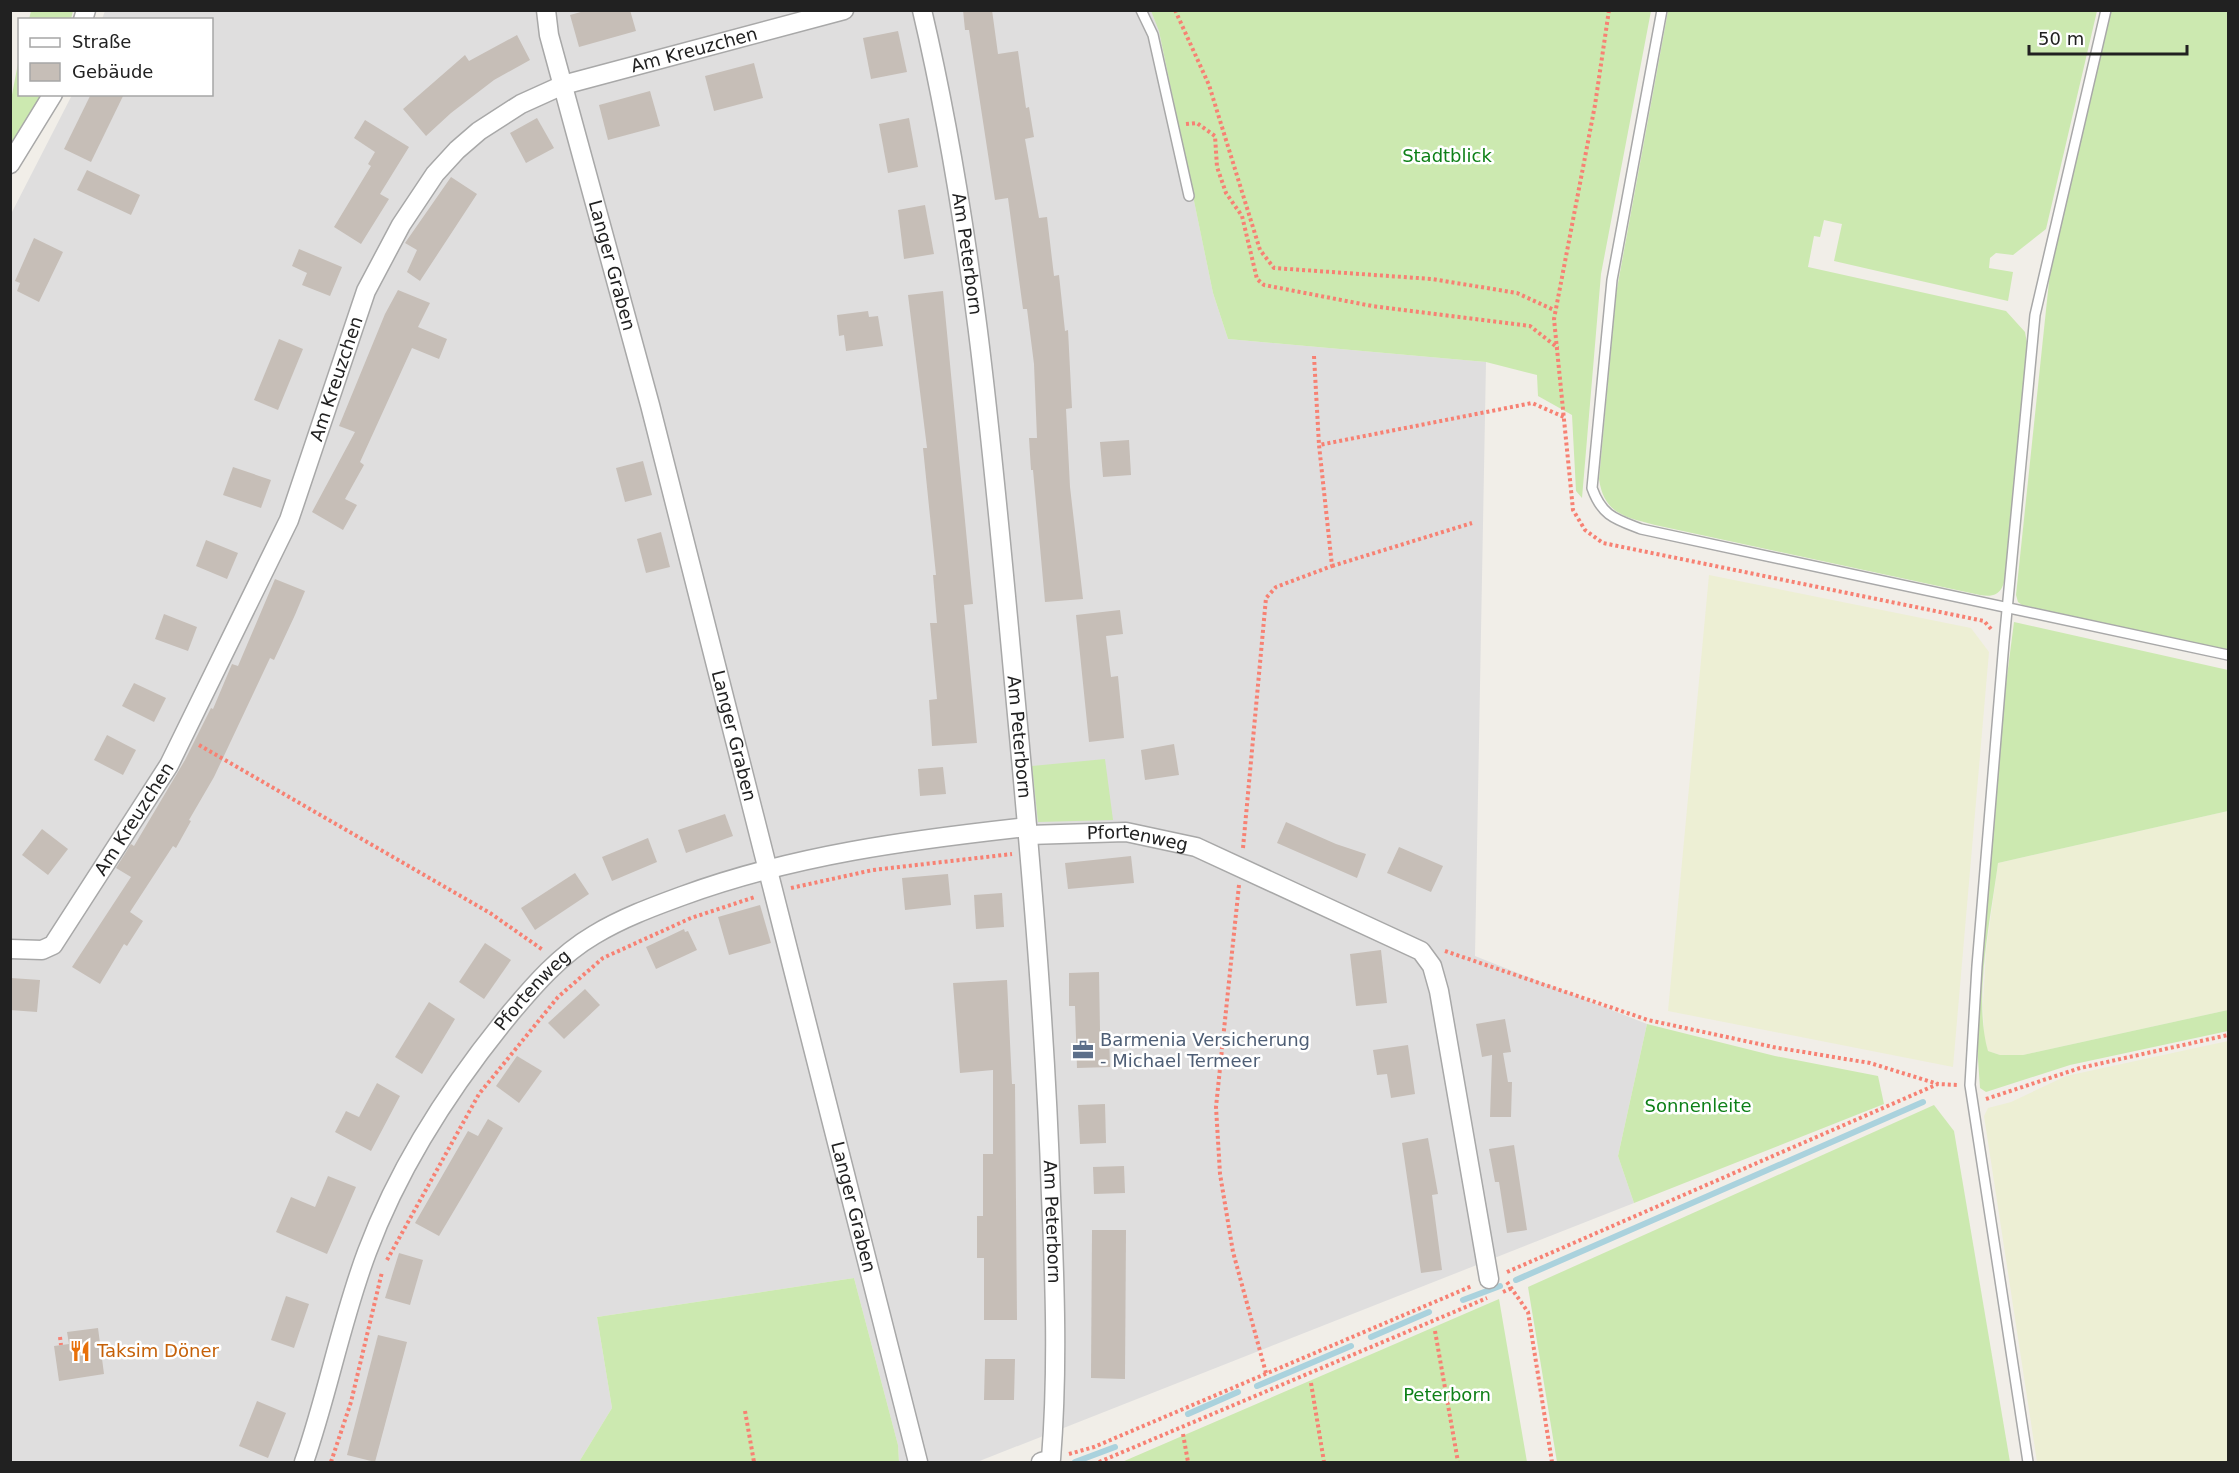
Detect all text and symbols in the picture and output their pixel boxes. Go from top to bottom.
legend [18,18,213,96]
scale bar [2029,18,2186,56]
street label: Am Kreuzchen [628,23,760,76]
text: 50 m [2038,28,2084,49]
text: Straße [72,31,131,52]
text: Gebäude [72,61,153,82]
park label: Stadtblick [1402,145,1492,166]
street label: Am Peterborn [948,191,987,316]
street label: Langer Graben [585,198,640,333]
street label: Am Kreuzchen [305,314,367,444]
street label: Langer Graben [708,668,761,803]
street label: Am Peterborn [1003,675,1036,799]
street label: Am Kreuzchen [90,758,178,879]
street label: Pfortenweg [1086,821,1190,855]
street label: Pfortenweg [490,945,574,1034]
place label: Barmenia Versicherung - Michael Termeer [1100,1029,1310,1071]
office icon: Barmenia Versicherung - Michael Termeer [1071,1038,1095,1062]
park label: Sonnenleite [1645,1095,1751,1116]
street label: Langer Graben [827,1139,881,1275]
street label: Am Peterborn [1040,1160,1065,1284]
restaurant icon: Taksim Döner [68,1339,92,1363]
place label: Taksim Döner [96,1340,219,1361]
park label: Peterborn [1403,1384,1491,1405]

